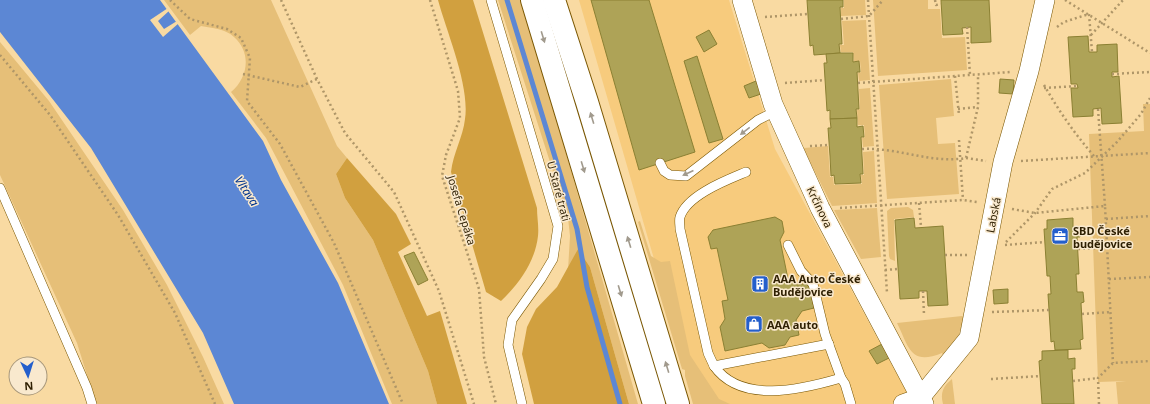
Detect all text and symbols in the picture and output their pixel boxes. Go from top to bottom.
one-way arrow [540,32,546,44]
one-way arrow [589,111,595,123]
one-way arrow [739,126,750,135]
street label: U Staré trati [544,159,574,223]
one-way arrow [580,161,586,173]
one-way arrow [682,170,694,176]
street label: Josefa Cepáka [444,172,480,247]
water label: Vltava [231,173,263,210]
street label: Krčínova [804,184,836,230]
street label: Labská [982,196,1004,234]
place label: SBD České budějovice [1073,223,1133,251]
office icon: SBD České budějovice [1050,226,1070,246]
one-way arrow [626,236,632,248]
place label: AAA Auto České Budějovice [773,271,861,299]
building icon: AAA Auto České Budějovice [750,274,770,294]
one-way arrow [617,285,623,297]
shop icon: AAA auto [744,314,764,334]
place label: AAA auto [767,317,818,332]
north arrow [8,356,48,396]
one-way arrow [664,360,670,372]
text: N [24,379,34,394]

